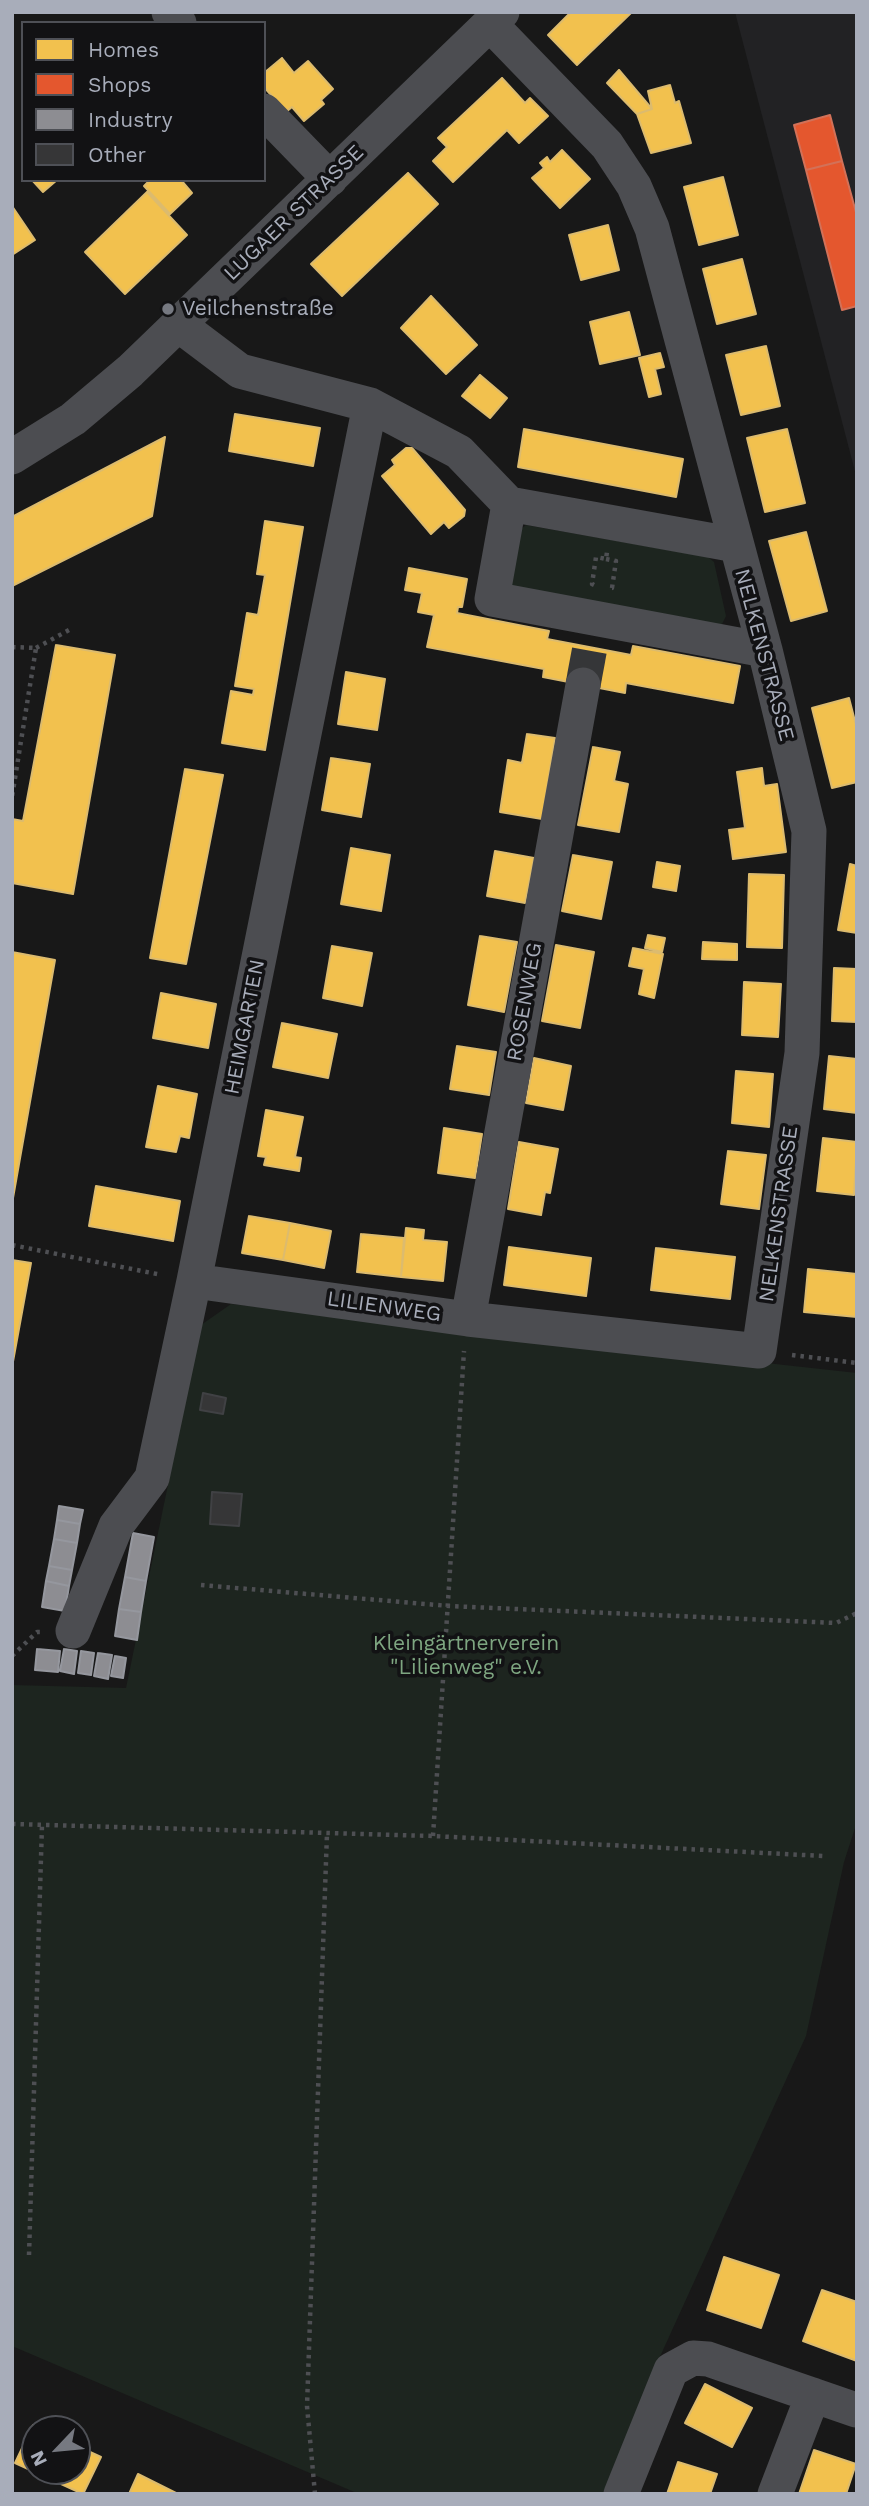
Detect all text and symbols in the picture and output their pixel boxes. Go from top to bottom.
legend [21,21,266,182]
text: Homes [88,37,159,62]
text: Shops [88,72,151,97]
text: Industry [88,107,173,132]
street label: LUGAER STRASSE [219,140,369,286]
text: Other [88,142,146,167]
place label: Veilchenstraße [182,296,334,322]
marker: Veilchenstraße [160,301,176,317]
street label: NELKENSTRASSE [729,566,799,744]
street label: ROSENWEG [502,941,548,1063]
street label: HEIMGARTEN [220,957,270,1097]
street label: NELKENSTRASSE [754,1124,804,1304]
street label: LILIENWEG [325,1287,443,1327]
park label: Kleingärtnerverein "Lilienweg" e.V. [373,1631,559,1681]
north arrow [21,2415,91,2485]
text: N [25,2447,52,2470]

